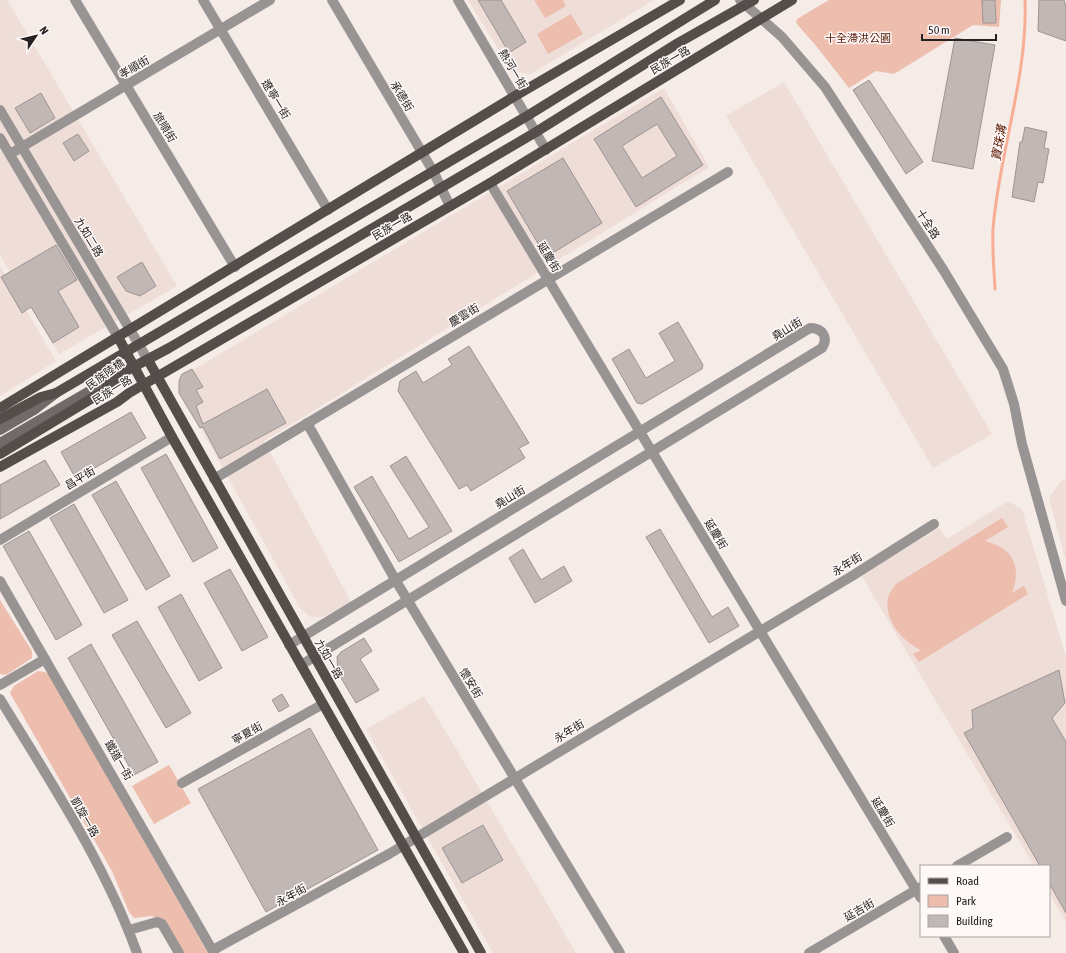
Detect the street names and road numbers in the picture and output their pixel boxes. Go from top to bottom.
street label: 民族一路 [648,44,692,76]
street label: 熱河一街 [497,47,529,91]
street label: 孝順街 [117,54,151,80]
street label: 遼寧一街 [260,77,292,121]
street label: 承德街 [388,79,416,113]
street label: 旅順街 [151,110,179,144]
street label: 十全路 [914,207,942,241]
street label: 民族一路 [370,210,414,242]
street label: 九如二路 [73,215,105,259]
street label: 延慶街 [535,240,563,274]
street label: 慶雲街 [447,301,481,329]
street label: 堯山街 [770,315,804,343]
street label: 民族陸橋 [84,356,126,392]
street label: 民族一路 [90,373,134,407]
street label: 昌平街 [63,464,97,492]
street label: 堯山街 [493,483,527,511]
street label: 延慶街 [702,517,730,551]
street label: 永年街 [830,550,864,578]
street label: 九如一路 [313,637,345,681]
street label: 懷安街 [457,666,485,700]
street label: 永年街 [552,717,586,745]
street label: 寧夏街 [230,720,264,746]
street label: 鐵道一街 [103,738,135,782]
street label: 凱旋一路 [69,795,101,839]
street label: 延慶街 [869,795,897,829]
street label: 永年街 [274,882,308,908]
street label: 延吉街 [842,897,876,923]

